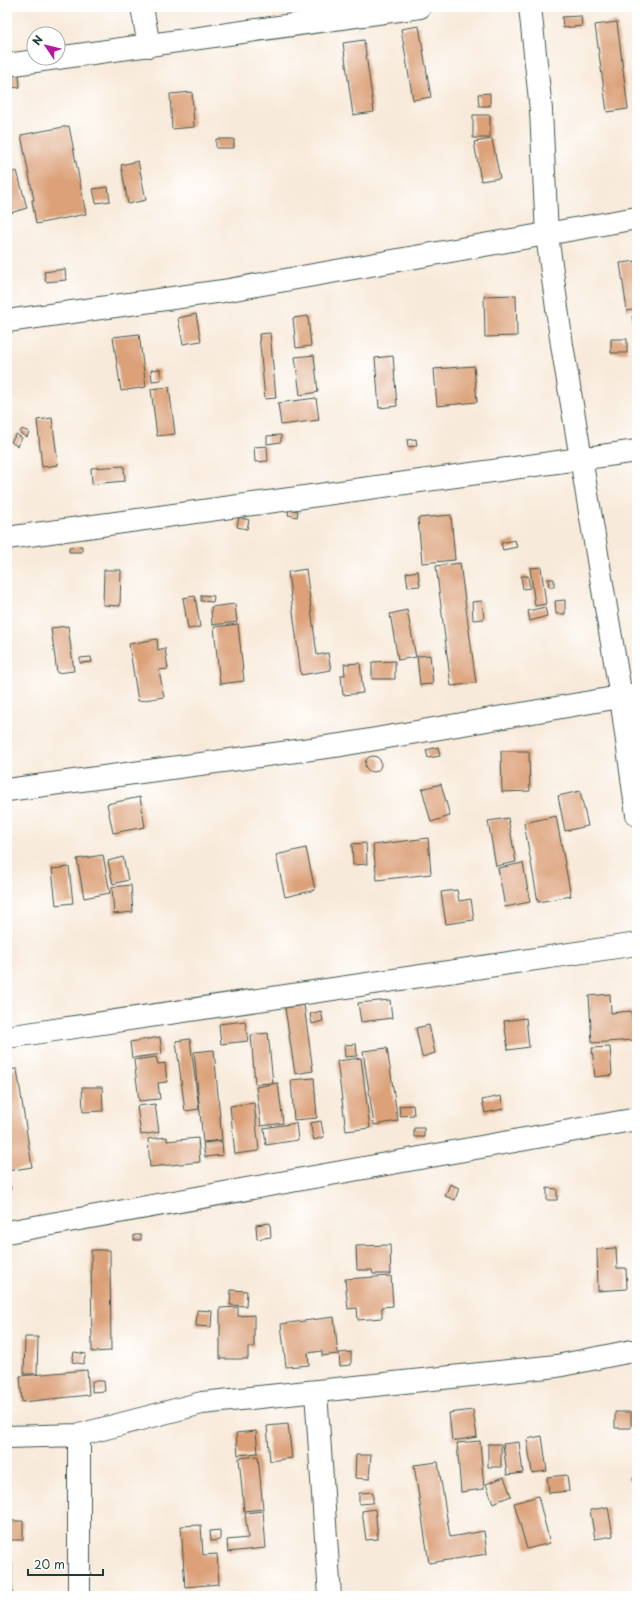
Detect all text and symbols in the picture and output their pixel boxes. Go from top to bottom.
north arrow [26,26,66,66]
text: N [28,31,47,48]
scale bar [28,1551,103,1577]
text: 20 m [34,1555,65,1573]

